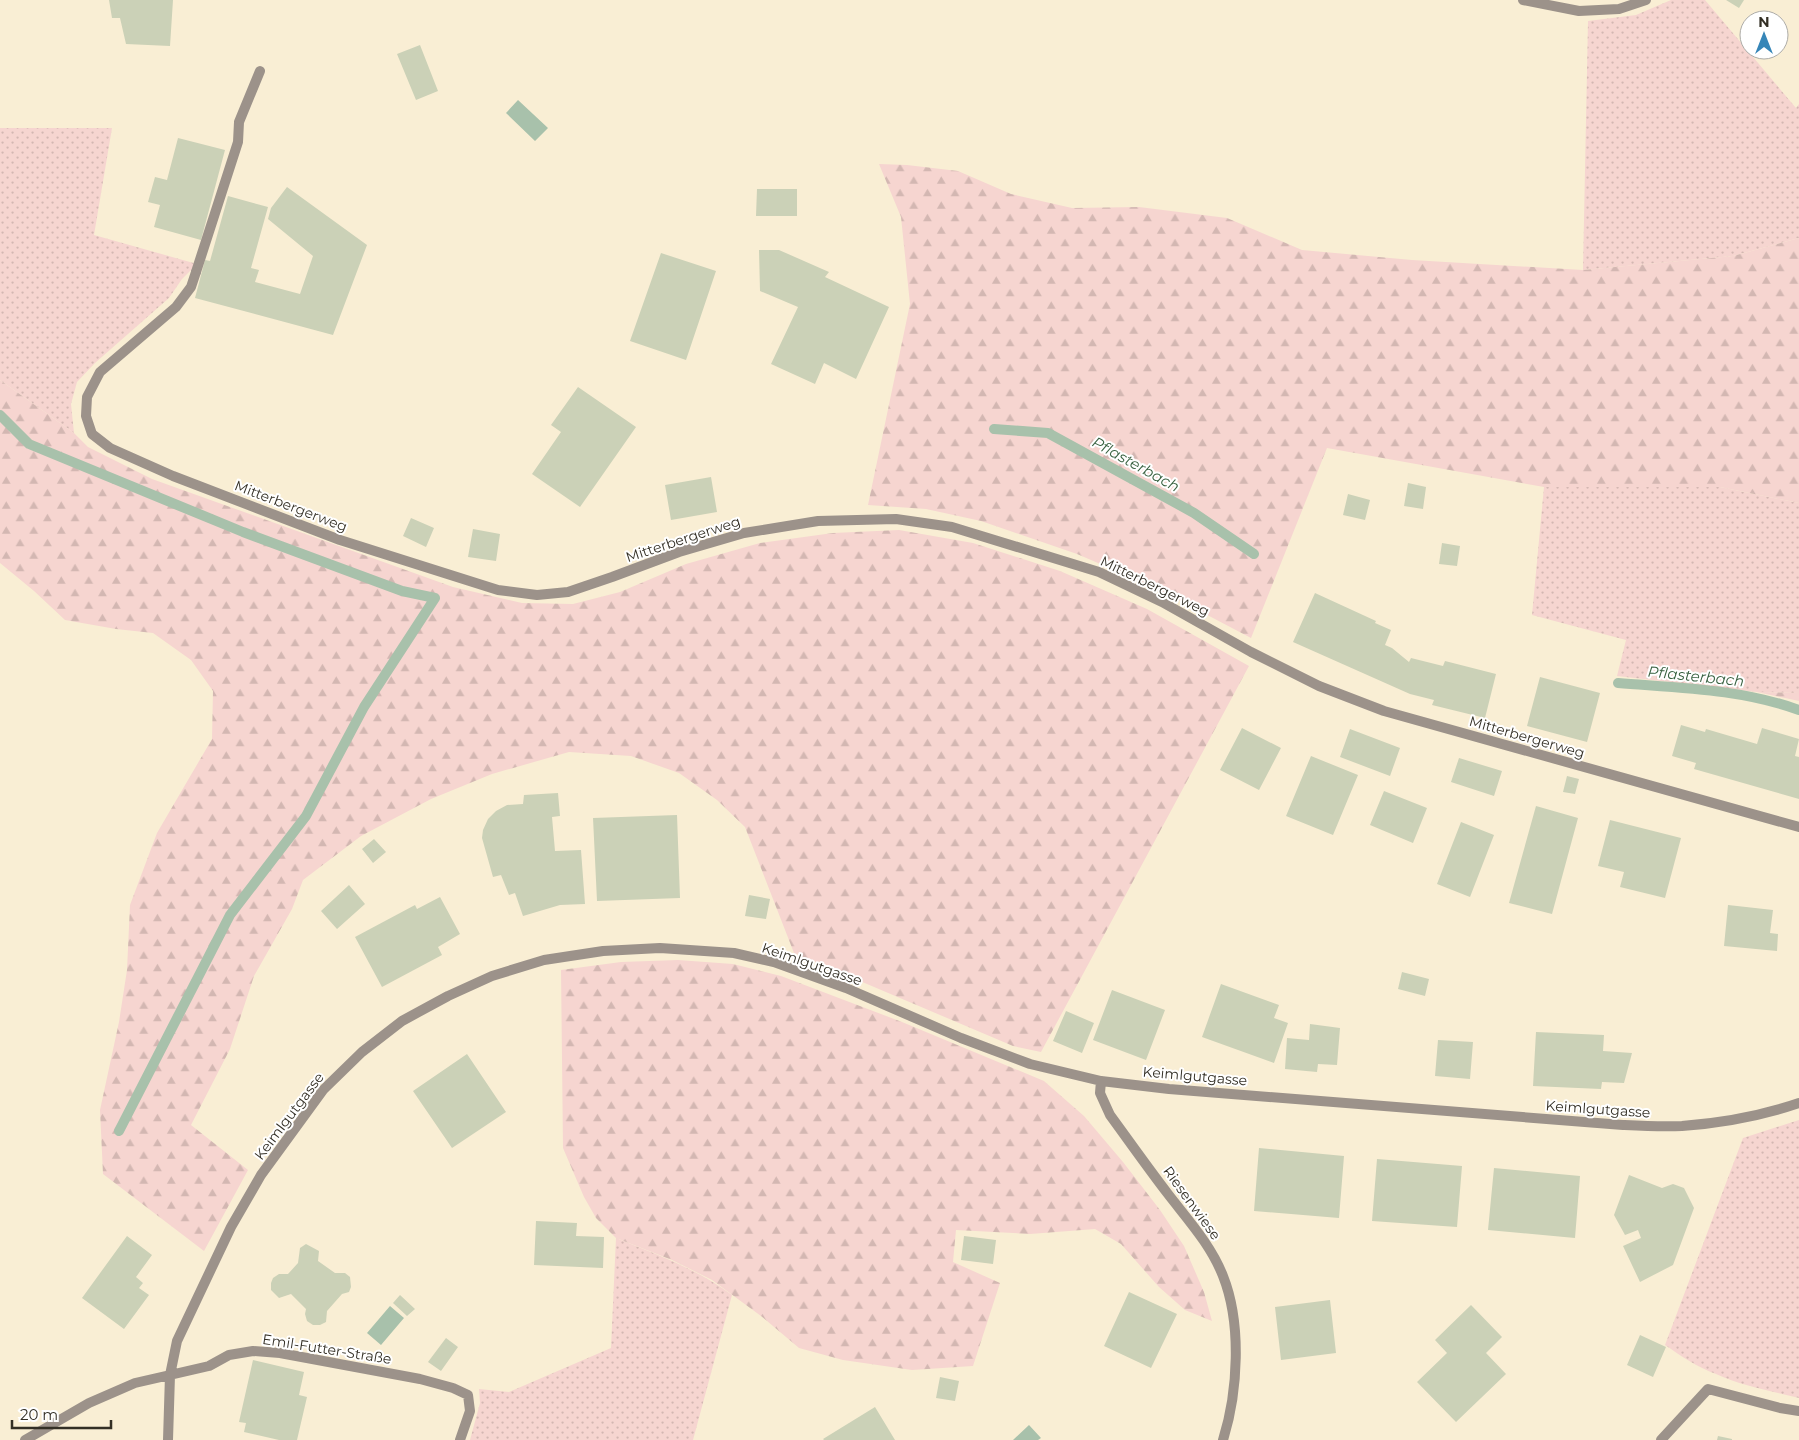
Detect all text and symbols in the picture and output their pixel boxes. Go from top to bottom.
north arrow [1739,10,1789,60]
text: N [1758,13,1770,31]
water label: Pflasterbach [1089,432,1183,496]
street label: Mitterbergerweg [232,476,350,536]
street label: Mitterbergerweg [623,512,743,566]
street label: Mitterbergerweg [1097,552,1213,620]
water label: Pflasterbach [1647,661,1745,691]
street label: Mitterbergerweg [1467,712,1587,762]
street label: Keimlgutgasse [759,938,865,990]
street label: Keimlgutgasse [1142,1062,1248,1090]
street label: Keimlgutgasse [250,1069,328,1163]
street label: Keimlgutgasse [1545,1096,1651,1122]
street label: Riesenwiese [1159,1163,1225,1243]
street label: Emil-Futter-Straße [261,1330,393,1368]
scale bar [12,1398,111,1430]
text: 20 m [20,1405,58,1424]

